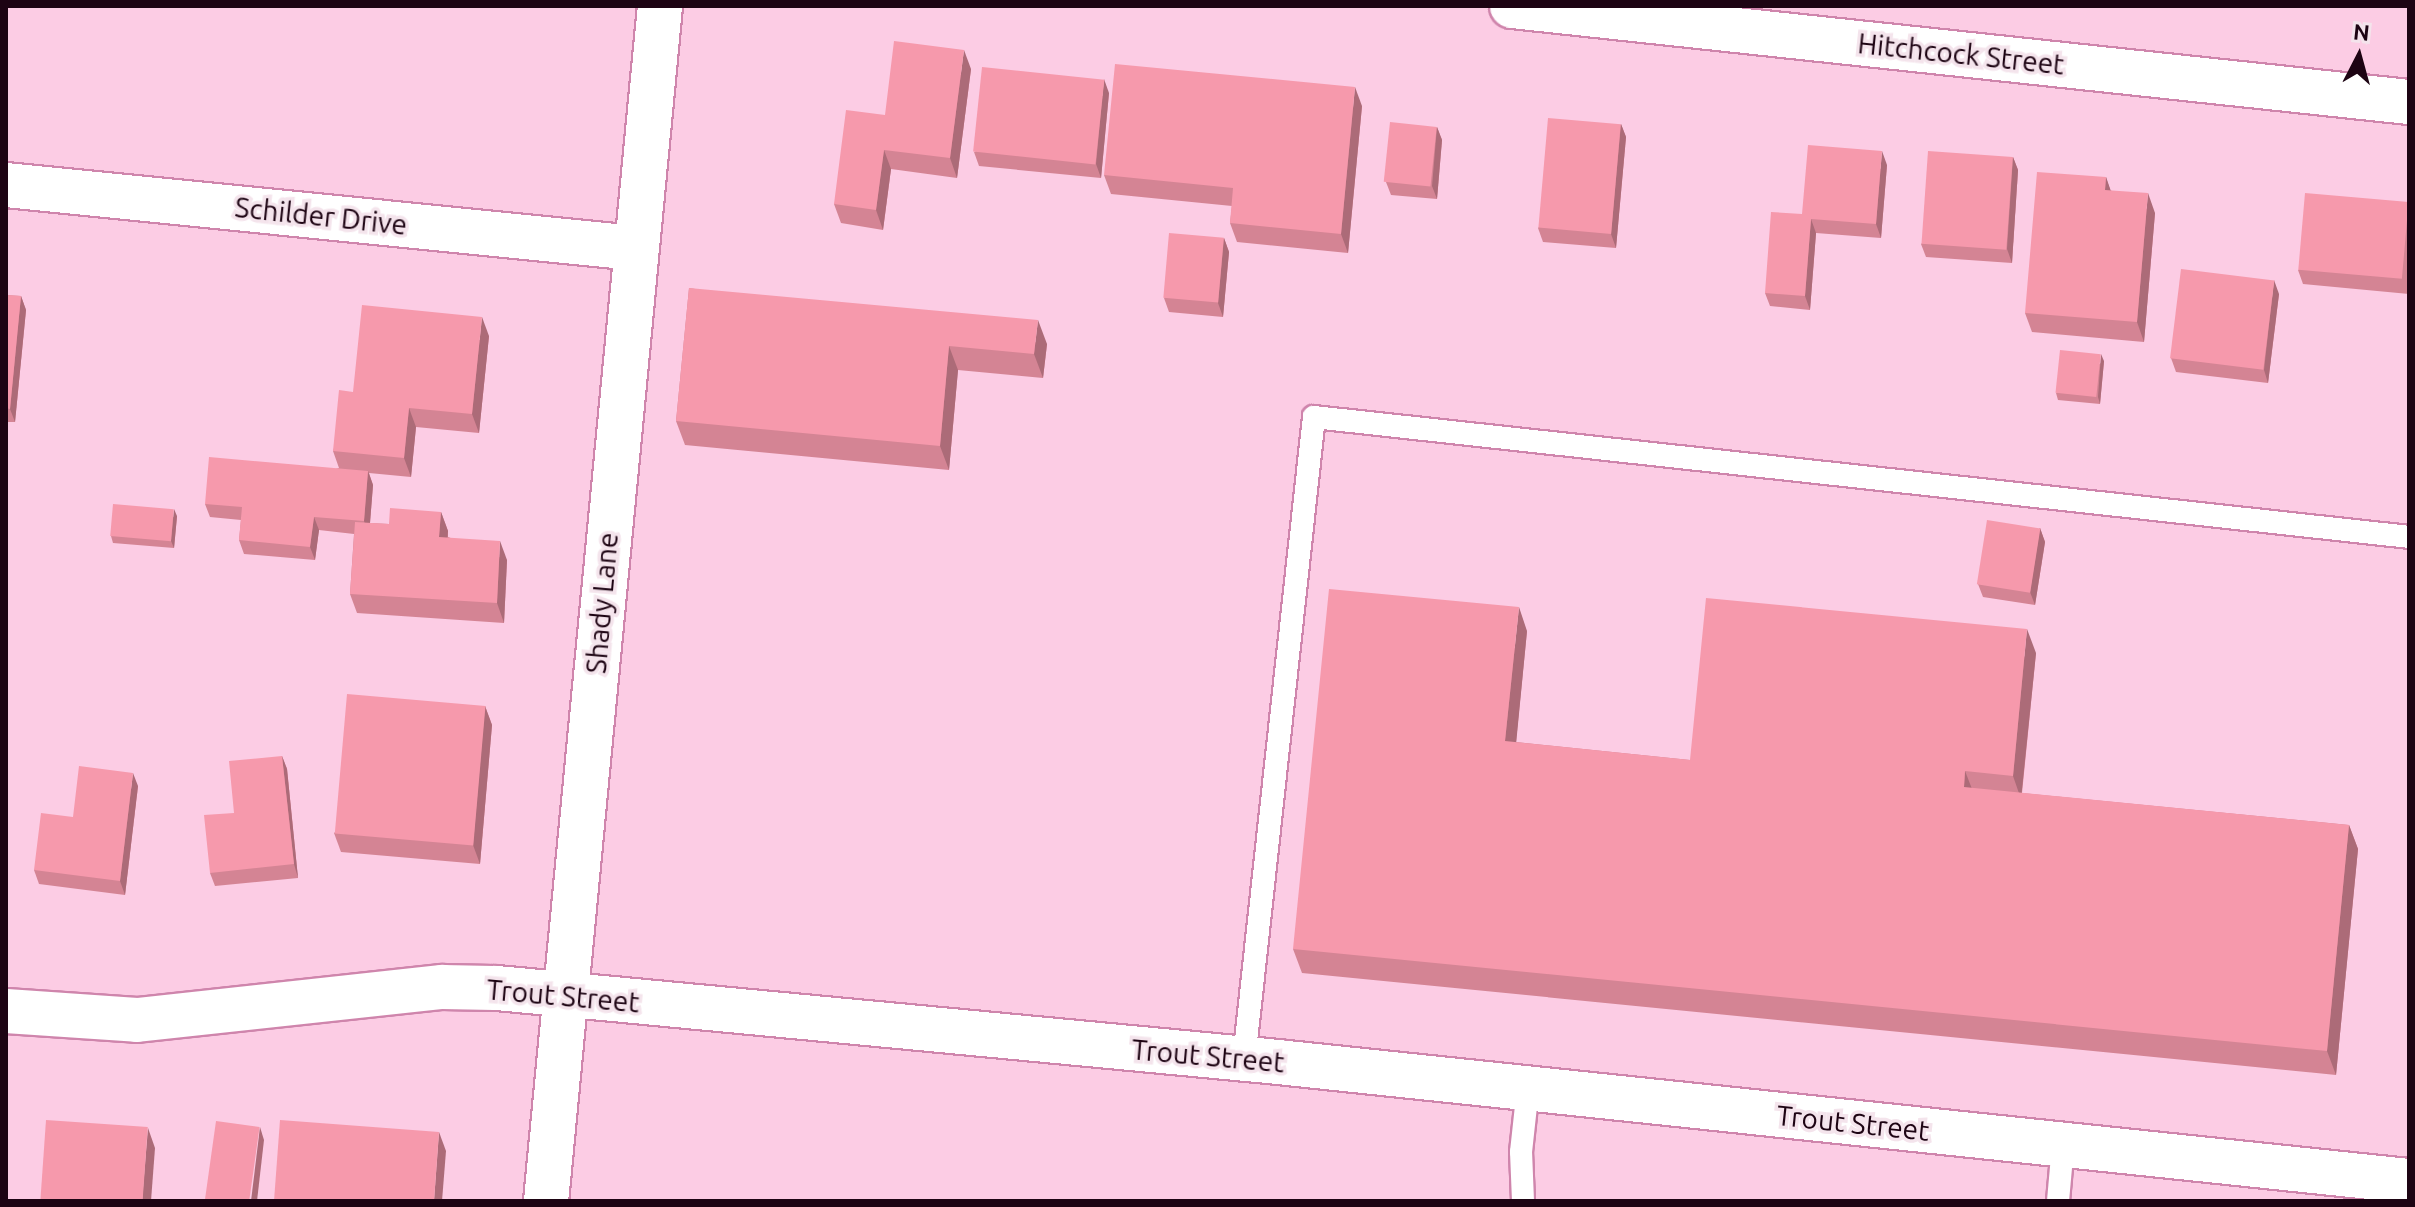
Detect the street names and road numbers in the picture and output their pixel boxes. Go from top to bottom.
street label: Hitchcock Street [1856,26,2066,82]
street label: Schilder Drive [233,190,409,242]
street label: Shady Lane [579,531,625,675]
street label: Trout Street [485,973,641,1019]
street label: Trout Street [1130,1033,1286,1079]
street label: Trout Street [1775,1098,1931,1148]

